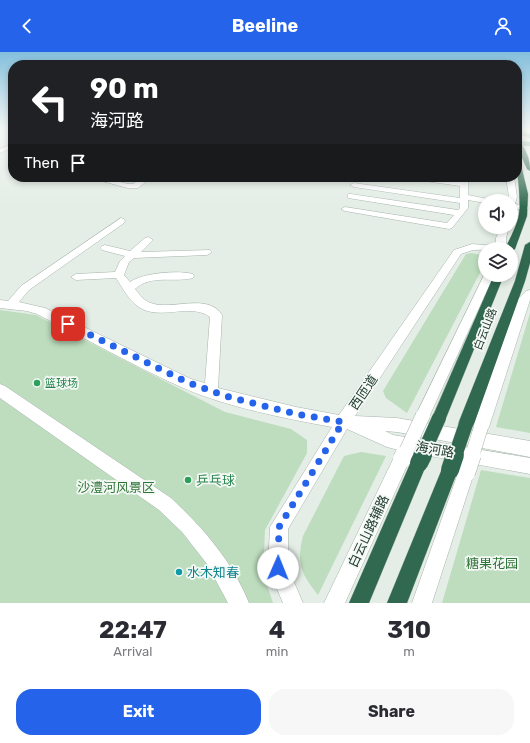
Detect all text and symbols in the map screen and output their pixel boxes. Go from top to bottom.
icon: back [16,15,38,37]
text: Beeline [232,15,298,37]
icon: person [492,15,514,37]
text: 90 m [90,72,159,105]
icon: left [24,76,76,128]
text: 海河路 [90,110,144,132]
icon: arrive [67,152,89,174]
text: Then [24,154,59,172]
map controls [478,194,518,282]
button: sound [478,194,518,234]
button: layers [478,242,518,282]
street label: 白云山路 [472,306,499,352]
pin [51,307,85,341]
icon: arrive [57,313,79,335]
street label: 西匝道 [346,372,381,413]
place label: 篮球场 [45,377,78,390]
marker: 篮球场 [32,378,42,388]
street label: 海河路 [414,439,455,460]
place label: 乒乓球 [196,473,235,488]
marker: 乒乓球 [183,475,193,485]
park label: 沙澧河风景区 [77,480,155,495]
street label: 白云山路辅路 [345,493,392,570]
position arrow [257,547,299,589]
park label: 糖果花园 [466,556,518,571]
place label: 水木知春 [187,565,239,580]
marker: 水木知春 [174,567,184,577]
text: 22:47 [99,616,167,644]
text: 4 [269,616,285,644]
text: 310 [387,616,431,644]
text: Arrival [113,644,152,659]
text: min [266,644,288,659]
text: m [403,644,415,659]
button: Exit [16,689,261,735]
button: Share [269,689,514,735]

